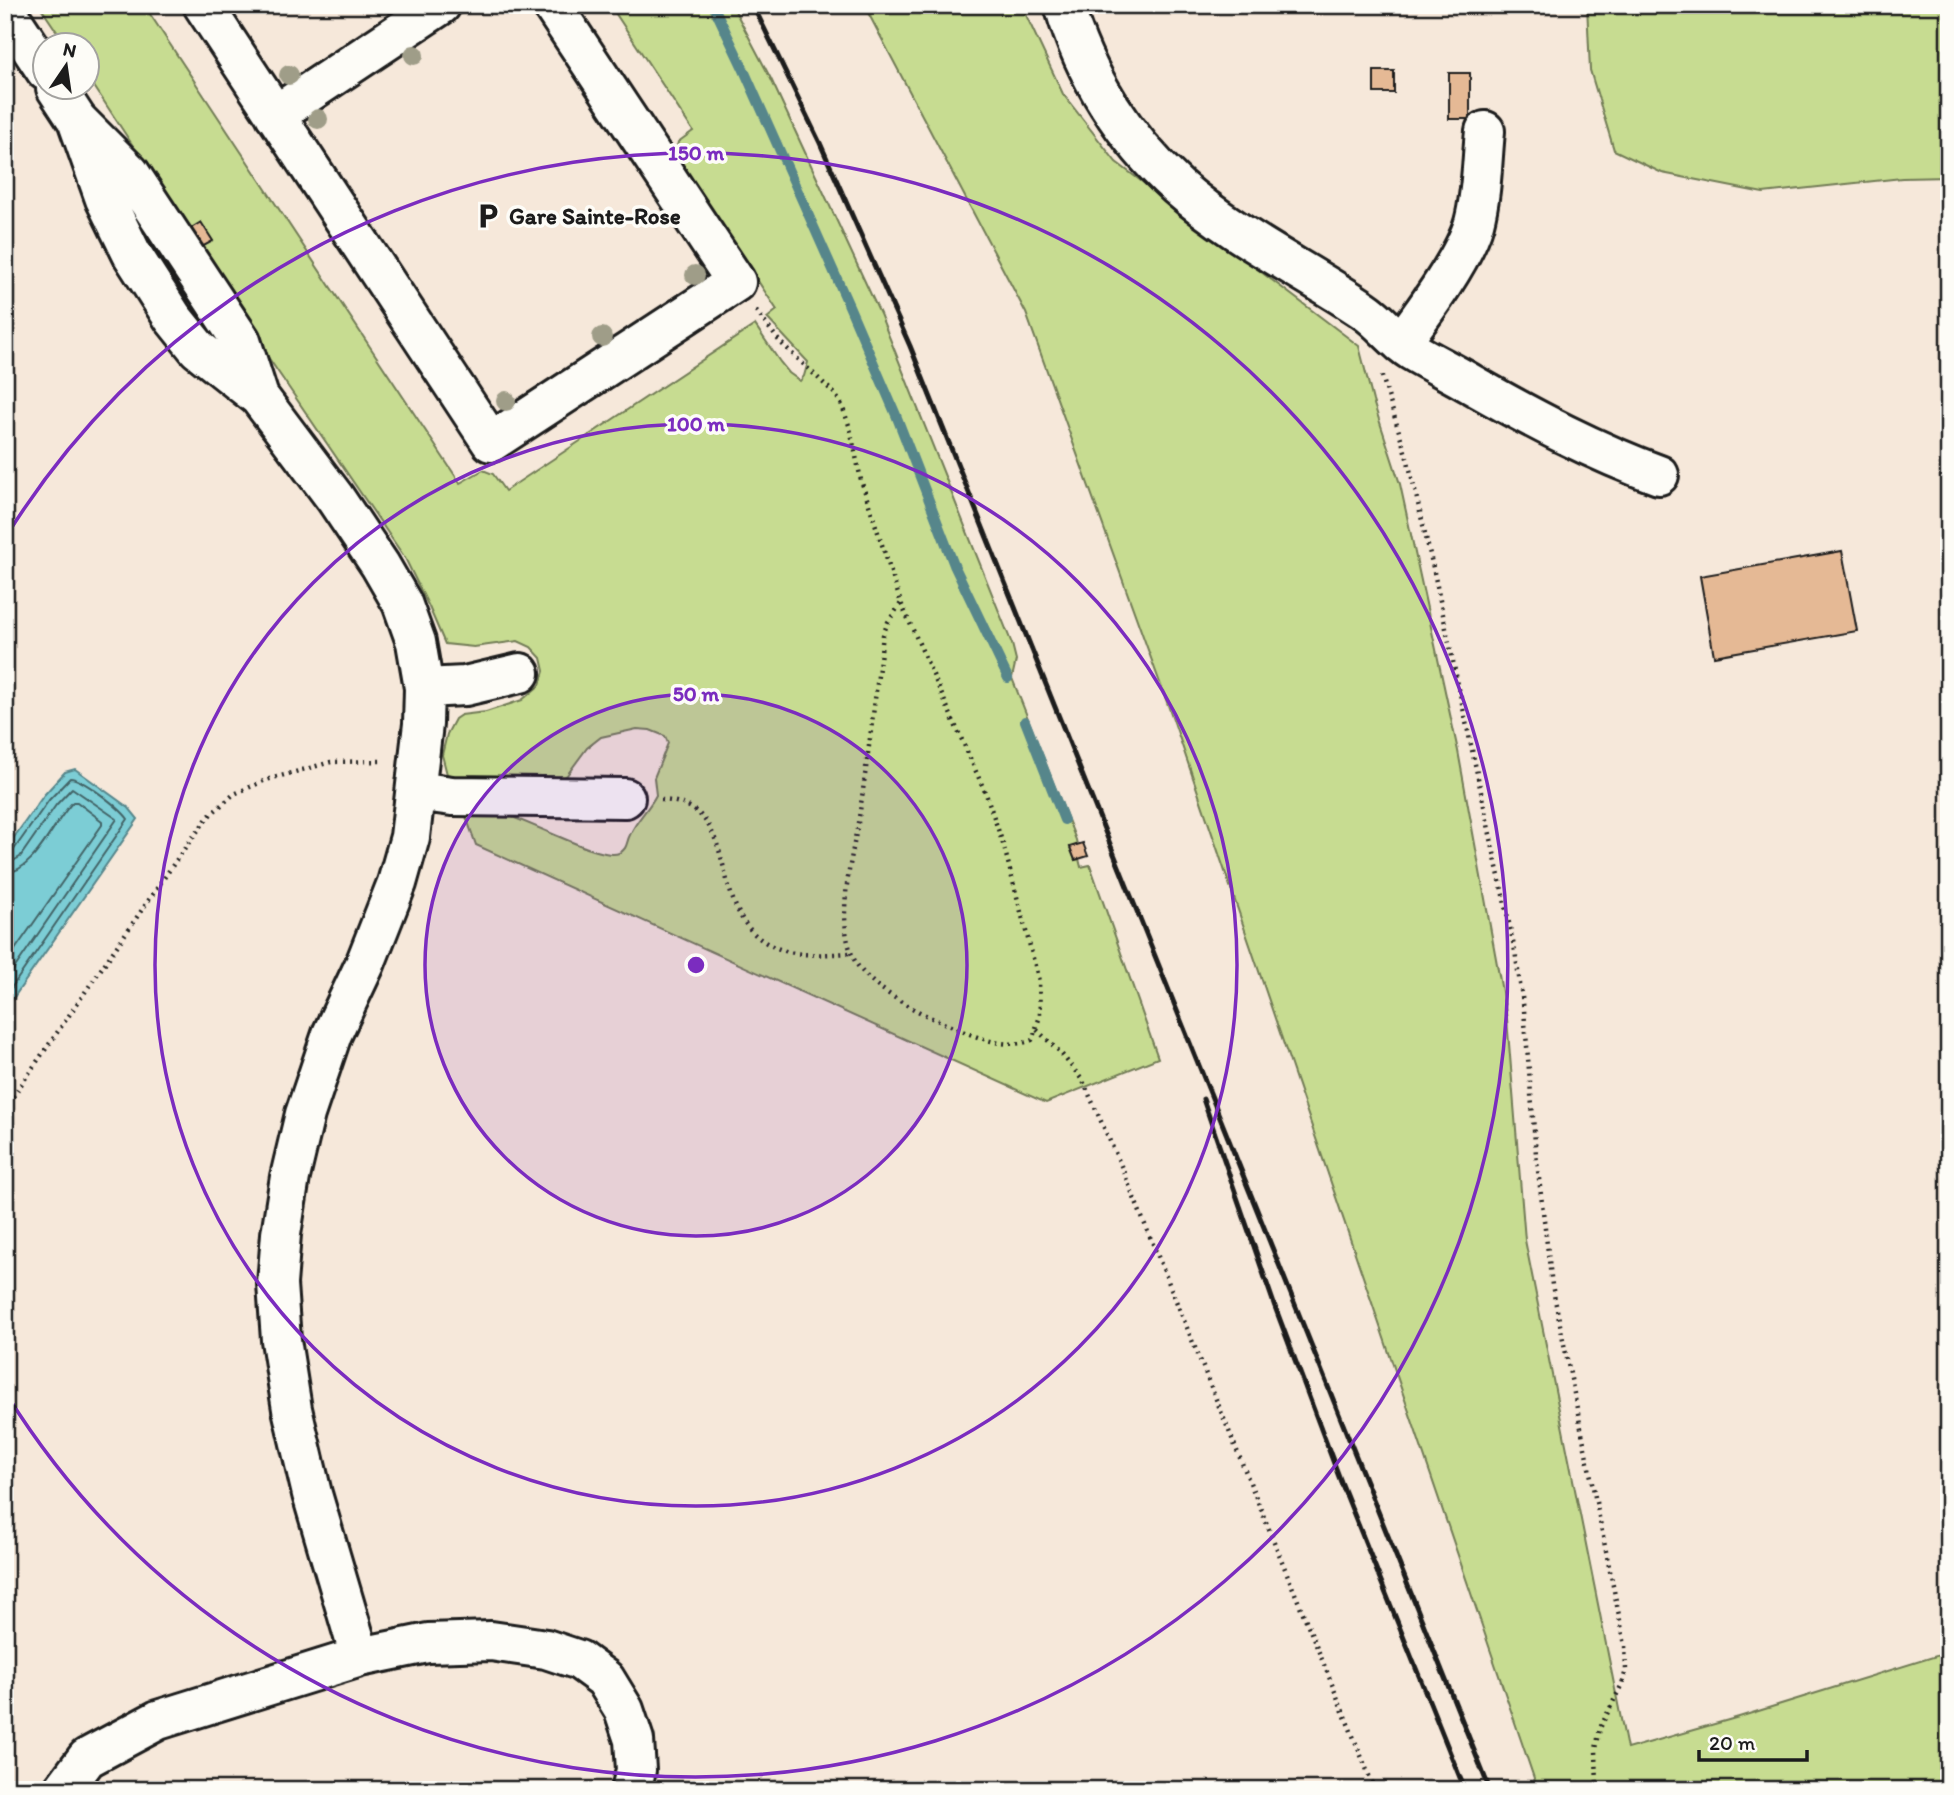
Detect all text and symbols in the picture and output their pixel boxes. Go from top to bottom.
north arrow [32,32,102,102]
text: N [61,37,79,63]
text: 150 m [668,140,724,165]
parking icon: Gare Sainte-Rose [473,201,503,231]
place label: Gare Sainte-Rose [509,202,681,230]
text: 100 m [667,411,725,436]
text: 50 m [673,681,720,706]
centre of rings [684,953,708,977]
scale bar [1699,1718,1807,1762]
text: 20 m [1709,1730,1756,1755]

